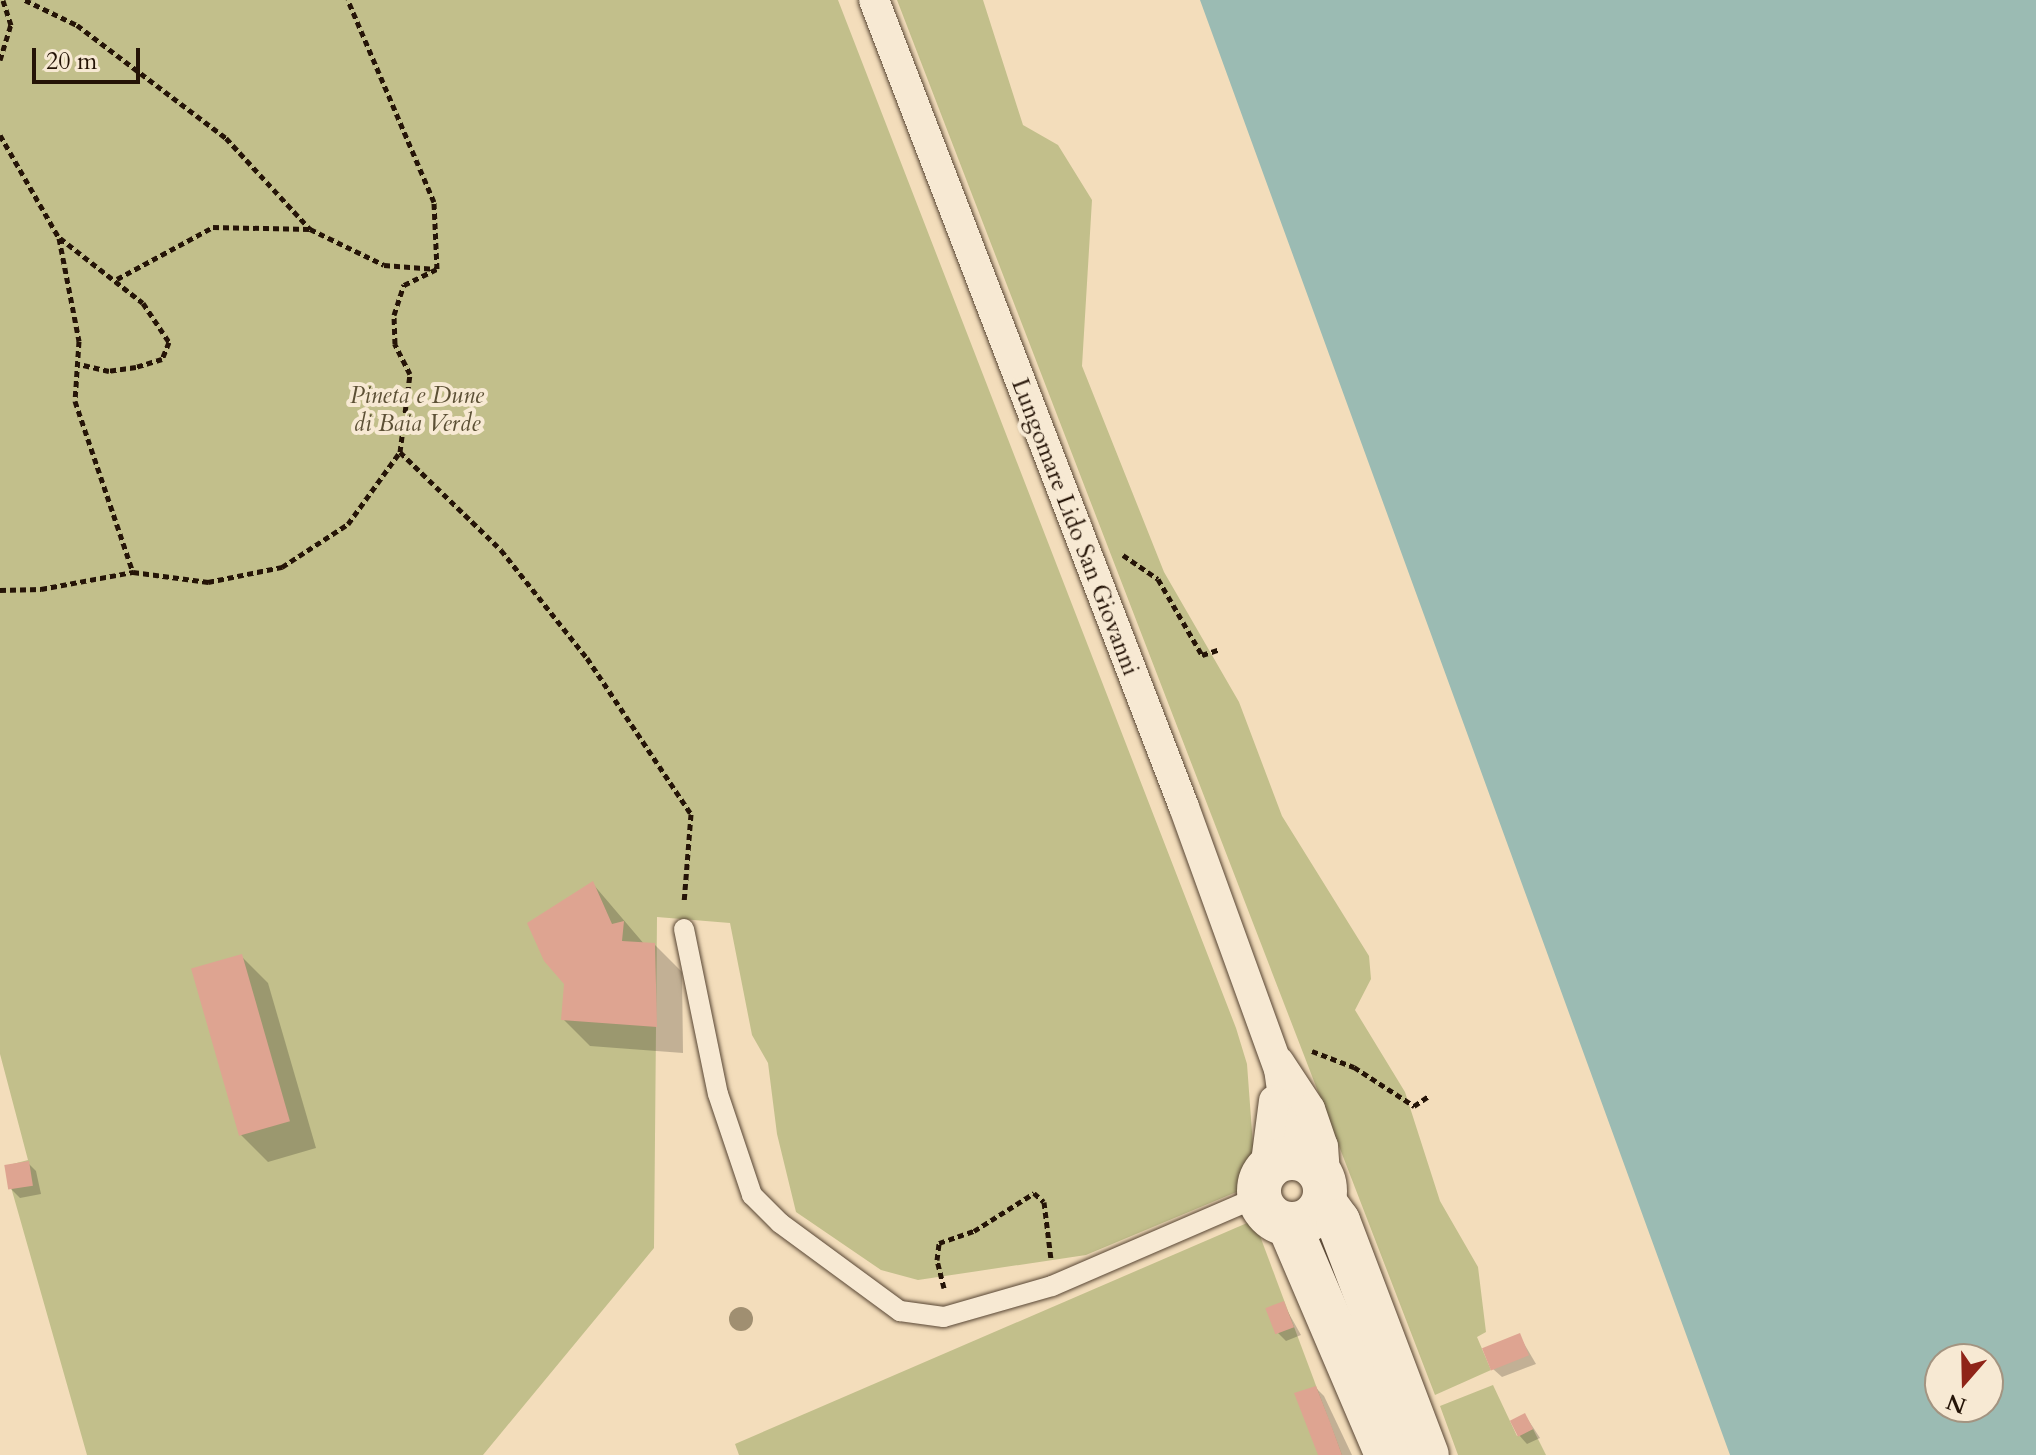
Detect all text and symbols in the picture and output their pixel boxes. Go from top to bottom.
scale bar [36,32,144,82]
text: 20 m [46,45,97,78]
street label: Lungomare Lido San Giovanni [1005,374,1145,680]
park label: Pineta e Dune di Baia Verde [350,382,484,438]
north arrow [1924,1343,2004,1423]
text: N [1942,1386,1971,1421]

